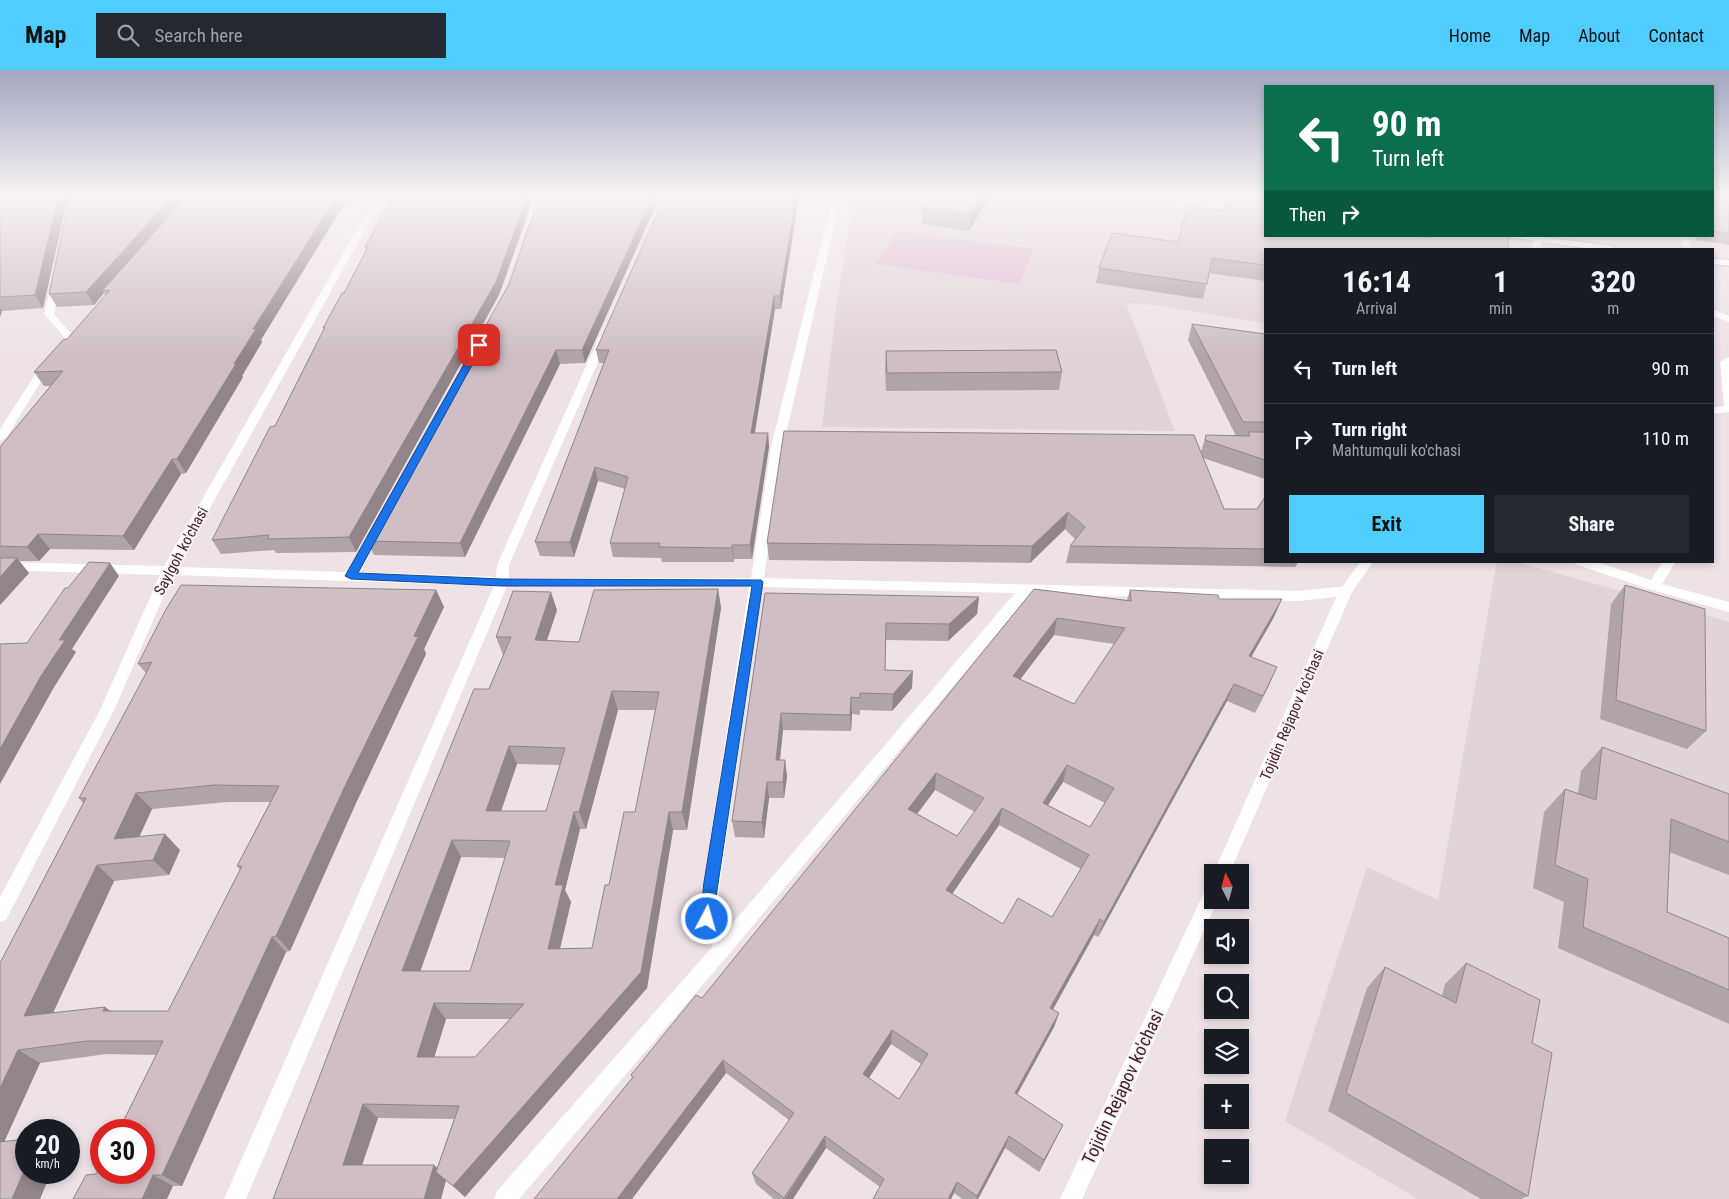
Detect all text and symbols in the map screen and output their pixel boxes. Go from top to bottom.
search box [96,13,446,58]
text: Map [25,21,66,49]
icon: search [114,21,142,49]
text: Search here [154,24,243,47]
text: Home [1449,25,1491,46]
text: Map [1519,25,1550,46]
text: About [1578,25,1620,46]
text: Contact [1648,25,1704,46]
text: 90 m [1372,104,1441,145]
icon: left [1289,105,1354,170]
text: Turn left [1372,146,1444,171]
icon: right [1336,200,1364,228]
text: Then [1289,203,1326,226]
text: 16:14 [1342,264,1411,299]
text: 1 [1493,264,1508,299]
text: 320 [1590,264,1636,299]
text: Arrival [1356,299,1397,318]
text: min [1489,299,1512,318]
text: m [1607,299,1619,318]
pin [458,324,500,366]
icon: arrive [465,331,493,359]
icon: left [1289,355,1317,383]
text: Turn left [1332,357,1397,380]
text: 90 m [1652,357,1689,380]
text: Turn right [1332,418,1407,441]
icon: right [1289,425,1317,453]
text: 110 m [1642,427,1689,450]
text: Mahtumquli ko'chasi [1332,441,1461,460]
button: Exit [1289,495,1484,553]
button: Share [1494,495,1689,553]
street label: Saylgoh ko'chasi [150,504,212,598]
street label: Tojidin Rejapov ko'chasi [1256,647,1328,783]
north arrow [1204,864,1249,909]
map controls [1204,864,1249,1184]
position arrow [680,892,732,944]
button: sound [1204,919,1249,964]
button: search [1204,974,1249,1019]
street label: Tojidin Rejapov ko'chasi [1077,1006,1168,1168]
button: layers [1204,1029,1249,1074]
button: + [1204,1084,1249,1129]
speed limit sign: 30 [90,1119,155,1184]
text: 20 [35,1131,60,1160]
button: − [1204,1139,1249,1184]
text: km/h [35,1157,60,1171]

